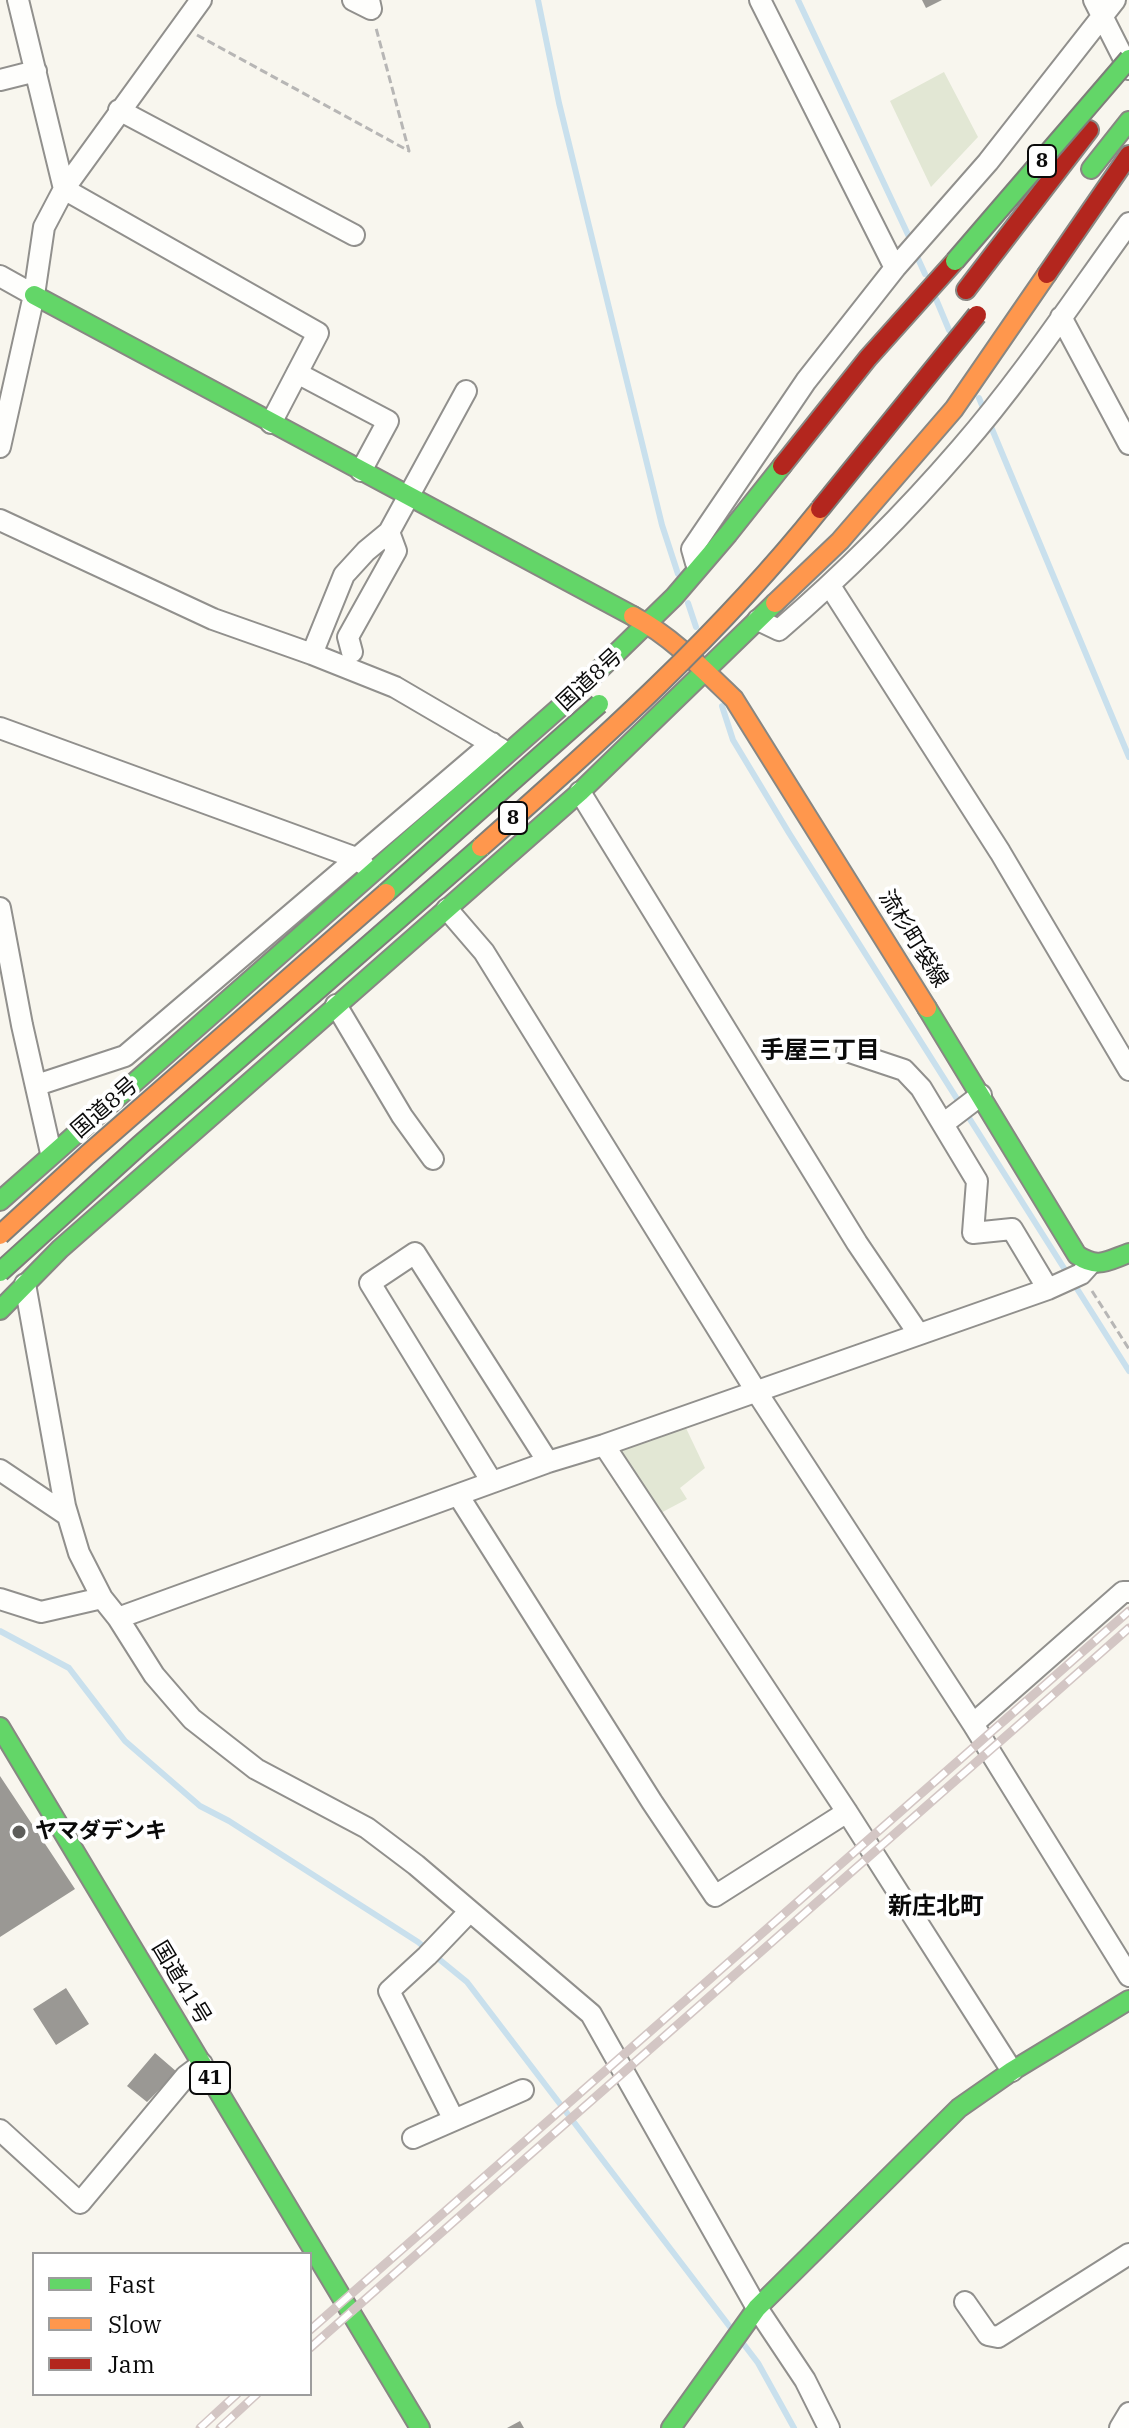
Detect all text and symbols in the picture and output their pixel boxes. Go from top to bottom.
road number: 8 [1028,145,1056,177]
street label: 国道8号 [552,643,628,717]
road number: 8 [499,802,527,834]
street label: 流杉町袋線 [873,885,953,993]
district label: 手屋三丁目 [760,1037,880,1065]
street label: 国道8号 [66,1072,144,1144]
place label: ヤマダデンキ [35,1819,167,1845]
marker: ヤマダデンキ [10,1823,28,1841]
district label: 新庄北町 [888,1893,984,1921]
street label: 国道41号 [146,1937,216,2029]
road number: 41 [190,2062,230,2094]
legend [32,2252,312,2396]
text: Fast [108,2268,155,2300]
text: Slow [108,2308,161,2340]
text: Jam [108,2348,155,2380]

